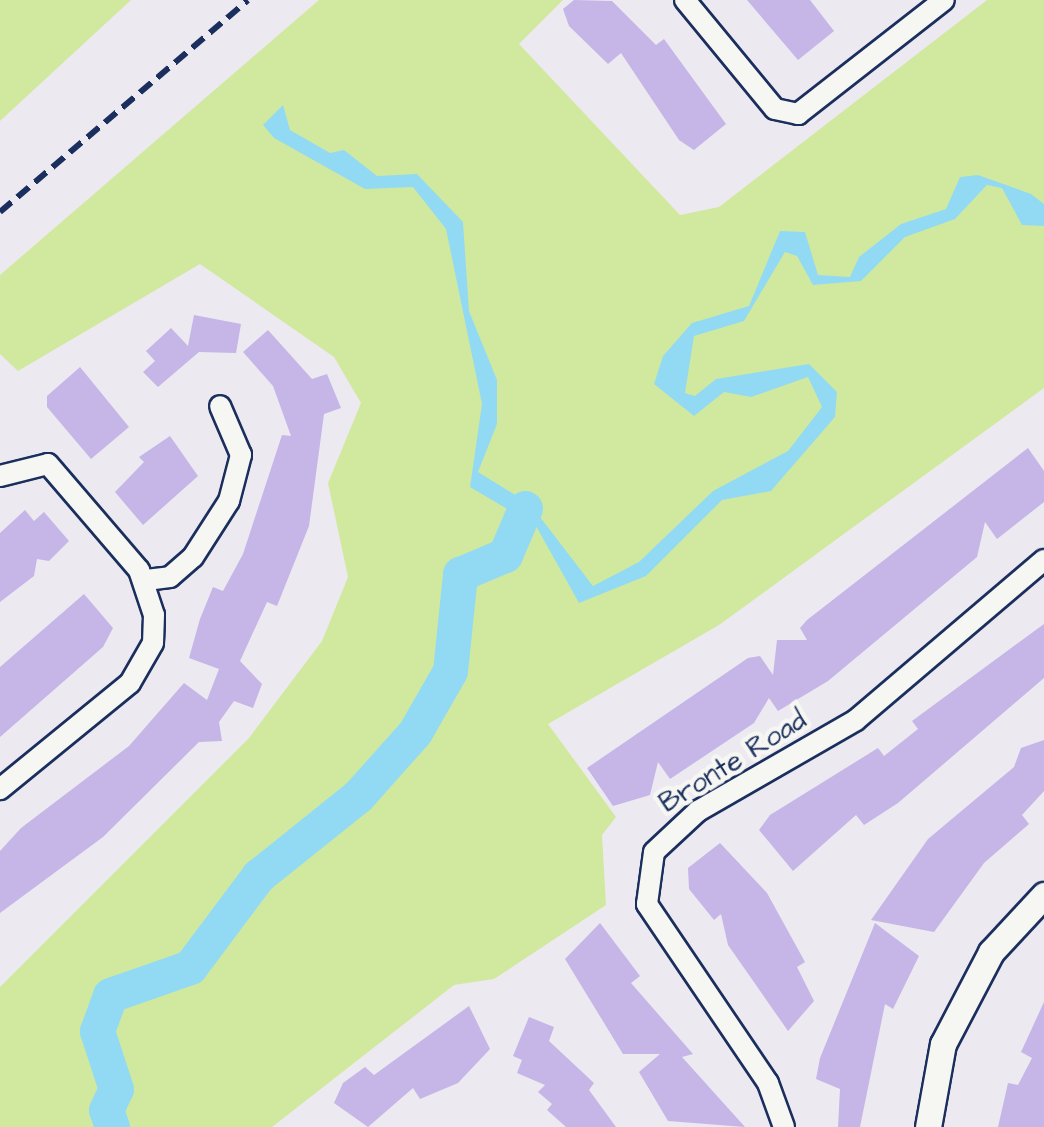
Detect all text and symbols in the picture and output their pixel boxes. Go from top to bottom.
street label: Bronte Road [653,703,813,821]

